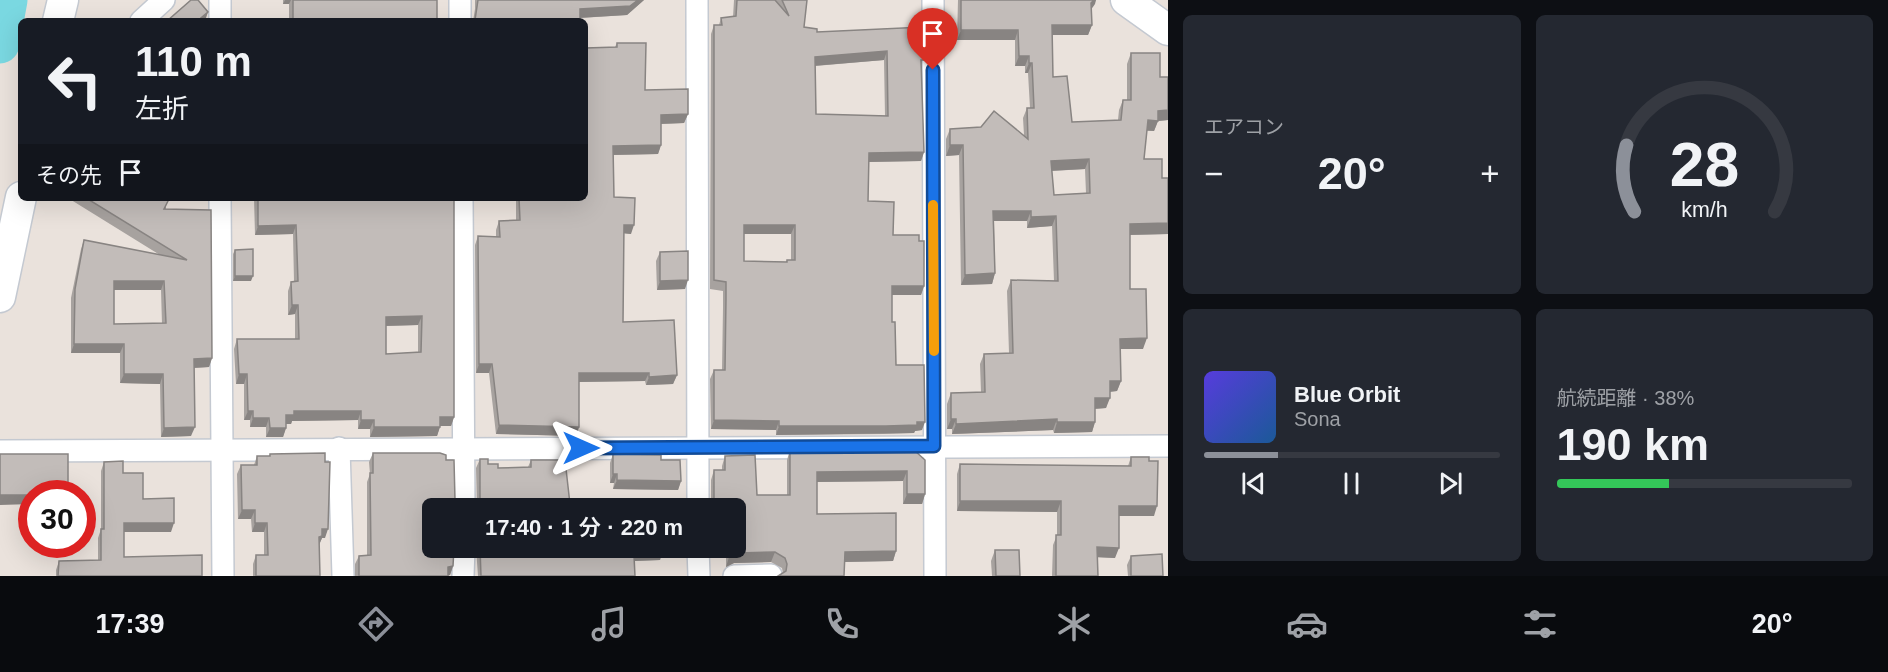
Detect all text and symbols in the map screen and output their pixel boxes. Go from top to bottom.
pin [907,8,958,70]
icon: arrive [916,17,949,50]
text: 110 m [135,38,252,85]
icon: left [36,42,114,120]
text: 左折 [135,94,189,124]
text: エアコン [1204,116,1284,138]
text: 28 [1670,130,1739,199]
text: 20° [1318,148,1386,199]
text: − [1204,155,1223,192]
text: + [1480,155,1500,192]
icon: arrive [114,156,147,189]
text: その先 [36,163,102,188]
text: km/h [1681,198,1727,222]
text: Blue Orbit [1294,382,1400,407]
text: 航続距離 · 38% [1557,387,1694,409]
text: Sona [1294,408,1341,430]
position arrow [549,416,613,480]
text: 190 km [1557,419,1709,470]
icon: previous [1237,467,1270,500]
icon: pause [1335,467,1368,500]
icon: next [1434,467,1467,500]
speed limit sign: 30 [18,480,96,558]
text: 17:40 · 1 分 · 220 m [485,515,683,540]
icon: directions [355,603,397,645]
icon: music [588,603,630,645]
icon: phone [821,603,863,645]
icon: climate [1053,603,1095,645]
icon: car [1286,603,1328,645]
icon: filters [1519,603,1561,645]
text: 17:39 [95,609,164,639]
text: 20° [1752,609,1793,639]

